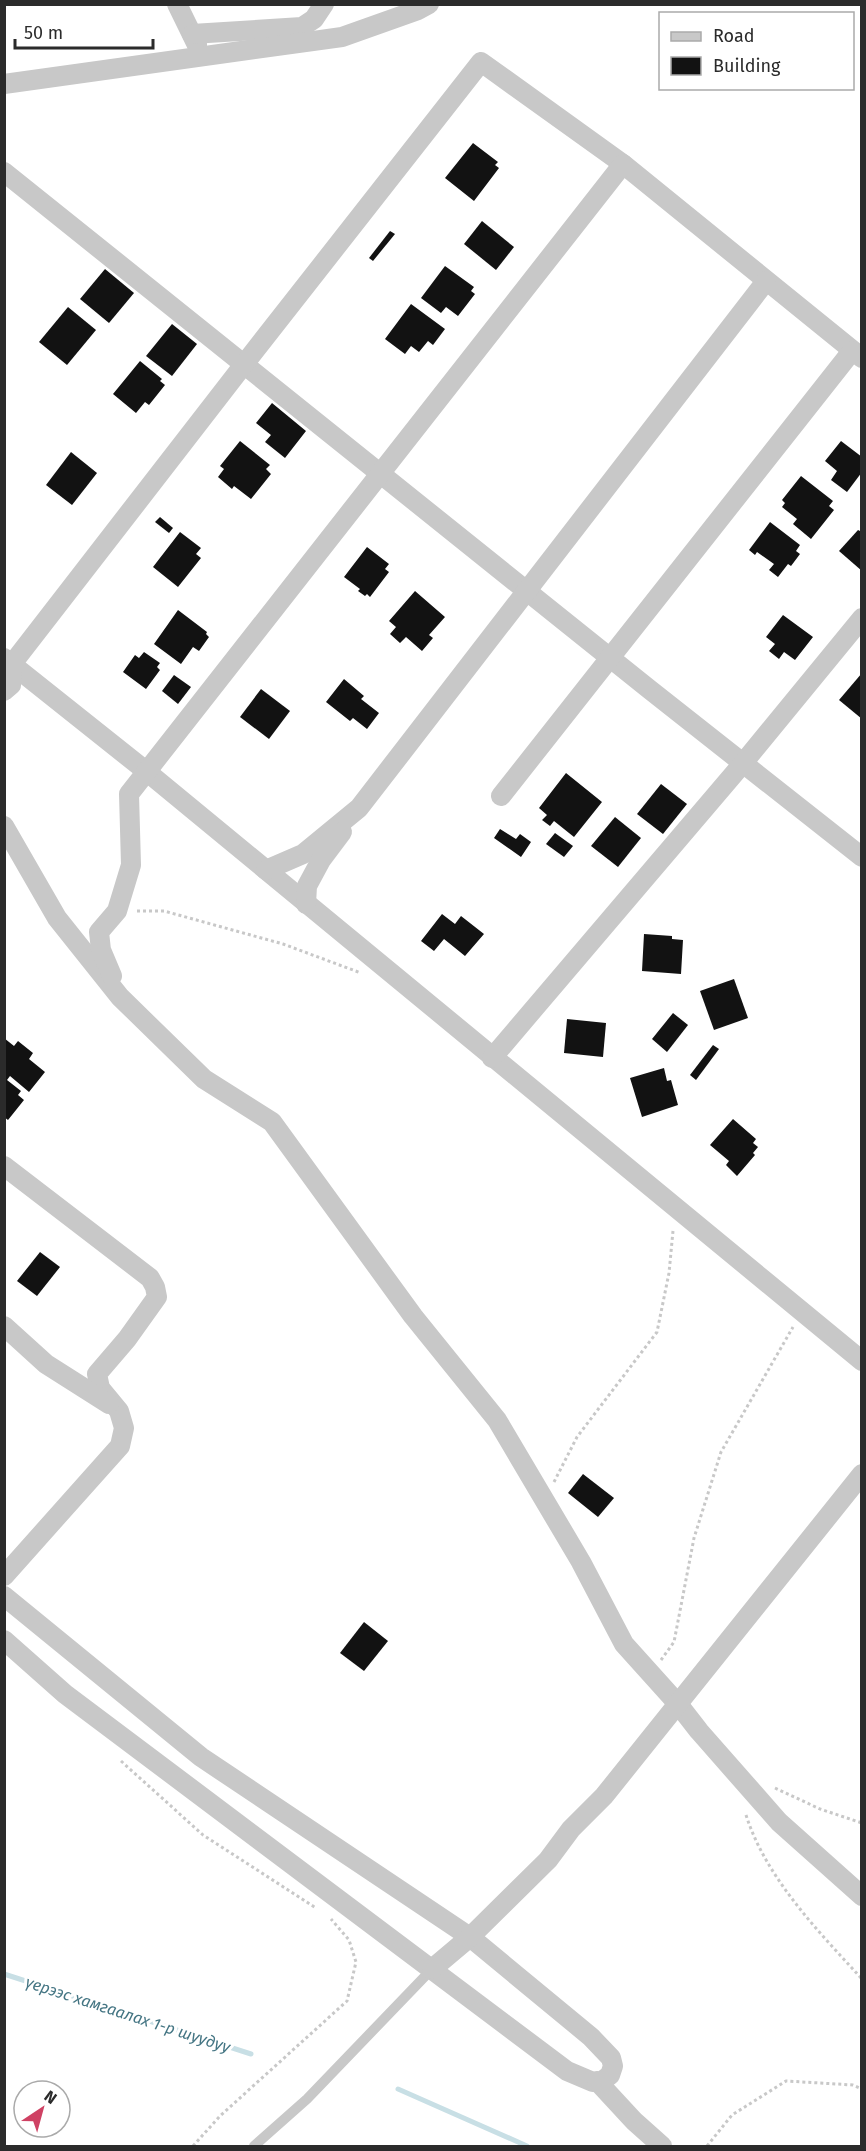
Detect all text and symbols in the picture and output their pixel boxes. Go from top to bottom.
scale bar [15,12,153,50]
legend [659,12,854,90]
text: 50 m [24,22,63,44]
text: Road [713,25,755,47]
text: Building [713,55,781,77]
water label: үерээс хамгаалах 1-р шуудуу [23,1972,234,2057]
north arrow [12,2079,72,2139]
text: N [41,2086,60,2108]

